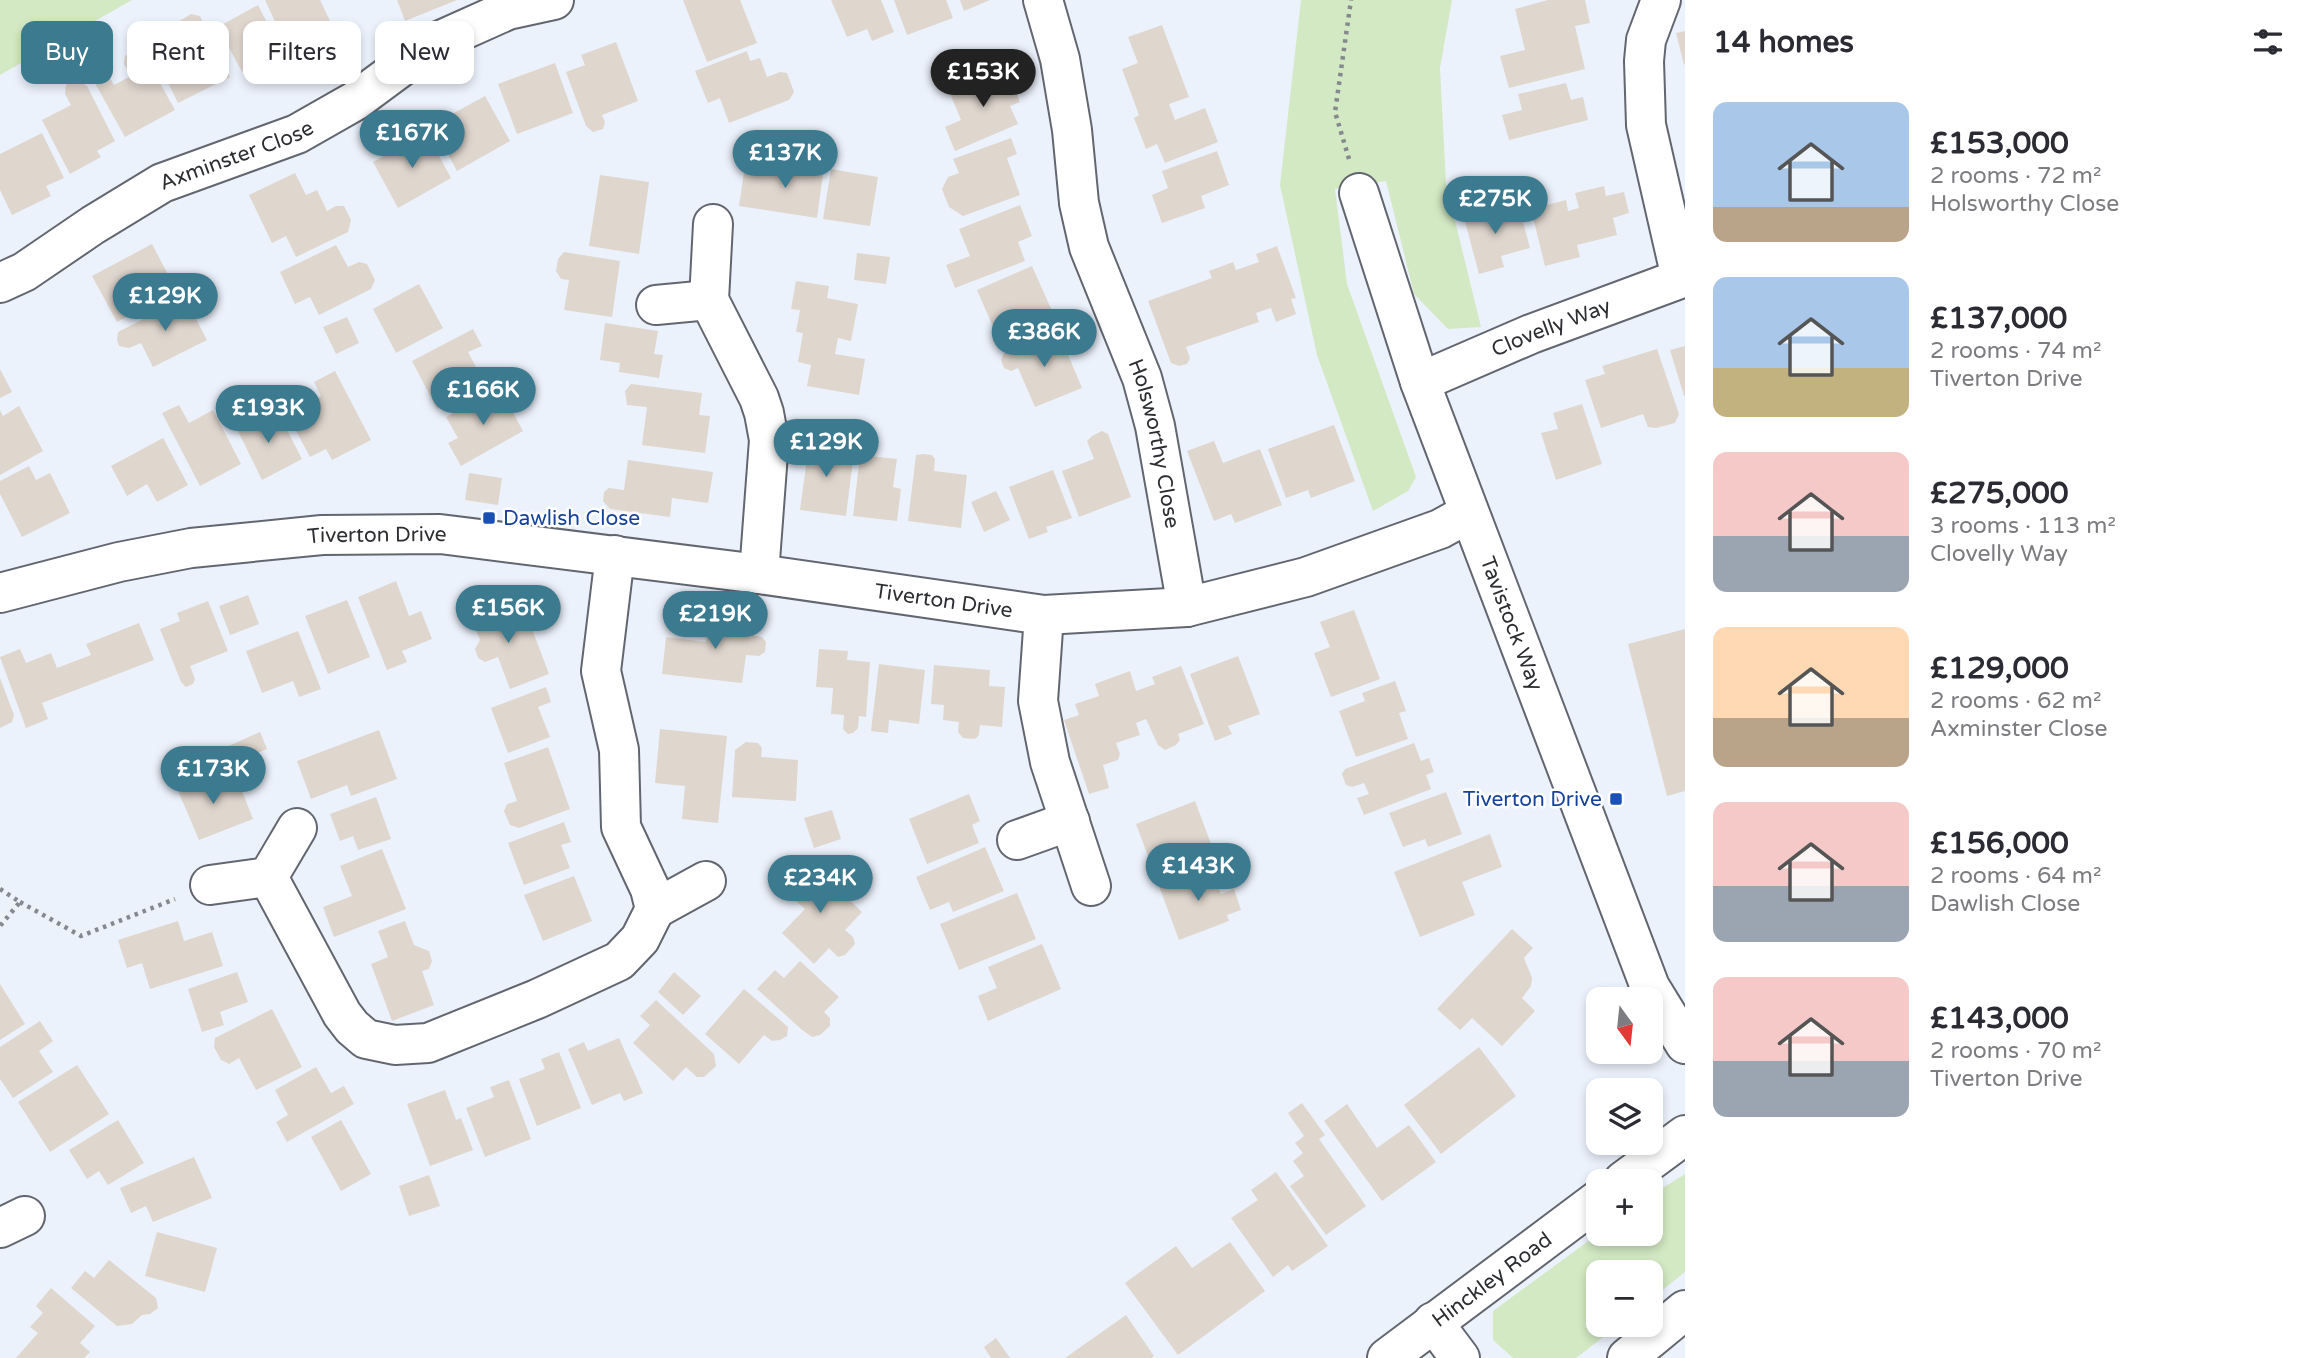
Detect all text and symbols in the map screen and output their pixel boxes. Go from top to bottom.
chip: Buy [21,21,113,84]
chip: Rent [127,21,229,84]
chip: Filters [243,21,361,84]
chip: New [375,21,474,84]
icon: filters [2249,23,2287,61]
text: 14 homes [1713,24,1854,61]
pin: £153K [934,50,1032,109]
text: £153K [947,58,1019,86]
pin: £167K [363,110,461,170]
street label: Axminster Close [156,115,318,196]
text: £167K [376,119,448,147]
text: £153,000 [1930,125,2069,162]
pin: £137K [736,130,834,190]
icon: home [1769,130,1853,214]
text: £137K [749,139,821,167]
text: 2 rooms · 72 m² [1930,162,2101,190]
pin: £275K [1446,176,1544,236]
text: £275K [1459,185,1531,213]
text: Holsworthy Close [1930,190,2119,218]
pin: £129K [116,274,214,333]
text: £129K [129,282,201,310]
street label: Clovelly Way [1488,294,1614,363]
text: £137,000 [1930,300,2067,337]
icon: home [1769,305,1853,389]
pin: £386K [995,310,1093,369]
text: £386K [1008,318,1080,346]
text: 2 rooms · 74 m² [1930,337,2101,365]
street label: Holsworthy Close [1123,355,1185,530]
text: Tiverton Drive [1930,365,2083,393]
pin: £166K [434,368,532,427]
text: £166K [447,376,519,404]
pin: £193K [219,386,317,445]
text: £193K [232,394,304,422]
pin: £129K [777,420,875,479]
text: £129K [790,428,862,456]
text: £275,000 [1930,475,2069,512]
icon: home [1769,480,1853,564]
place label: Dawlish Close [503,506,640,531]
marker: Dawlish Close [481,510,497,526]
text: 3 rooms · 113 m² [1930,512,2116,540]
street label: Tiverton Drive [306,521,448,549]
text: Clovelly Way [1930,540,2068,568]
street label: Tavistock Way [1475,553,1548,694]
street label: Tiverton Drive [873,579,1014,623]
pin: £156K [459,586,557,645]
pin: £219K [666,592,764,651]
text: £156K [472,594,544,622]
text: £219K [679,600,751,628]
text: £129,000 [1930,650,2069,687]
icon: home [1769,655,1853,739]
text: 2 rooms · 62 m² [1930,687,2101,715]
text: Axminster Close [1930,715,2108,743]
pin: £173K [164,746,262,806]
text: £173K [177,755,249,783]
place label: Tiverton Drive [1463,787,1602,812]
marker: Tiverton Drive [1608,791,1624,807]
text: £156,000 [1930,825,2069,862]
icon: home [1769,830,1853,914]
pin: £143K [1149,844,1247,903]
text: £143K [1162,852,1234,880]
pin: £234K [771,856,869,915]
text: 2 rooms · 64 m² [1930,862,2101,890]
text: £234K [784,864,856,892]
text: Dawlish Close [1930,890,2080,918]
north arrow [1586,987,1662,1064]
map controls [1586,987,1663,1337]
text: £143,000 [1930,1000,2069,1037]
icon: home [1769,1005,1853,1089]
text: 2 rooms · 70 m² [1930,1037,2101,1065]
text: Tiverton Drive [1930,1065,2083,1093]
button: layers [1586,1078,1663,1155]
button: + [1586,1169,1663,1246]
street label: Hinckley Road [1427,1227,1557,1333]
button: − [1586,1260,1663,1337]

